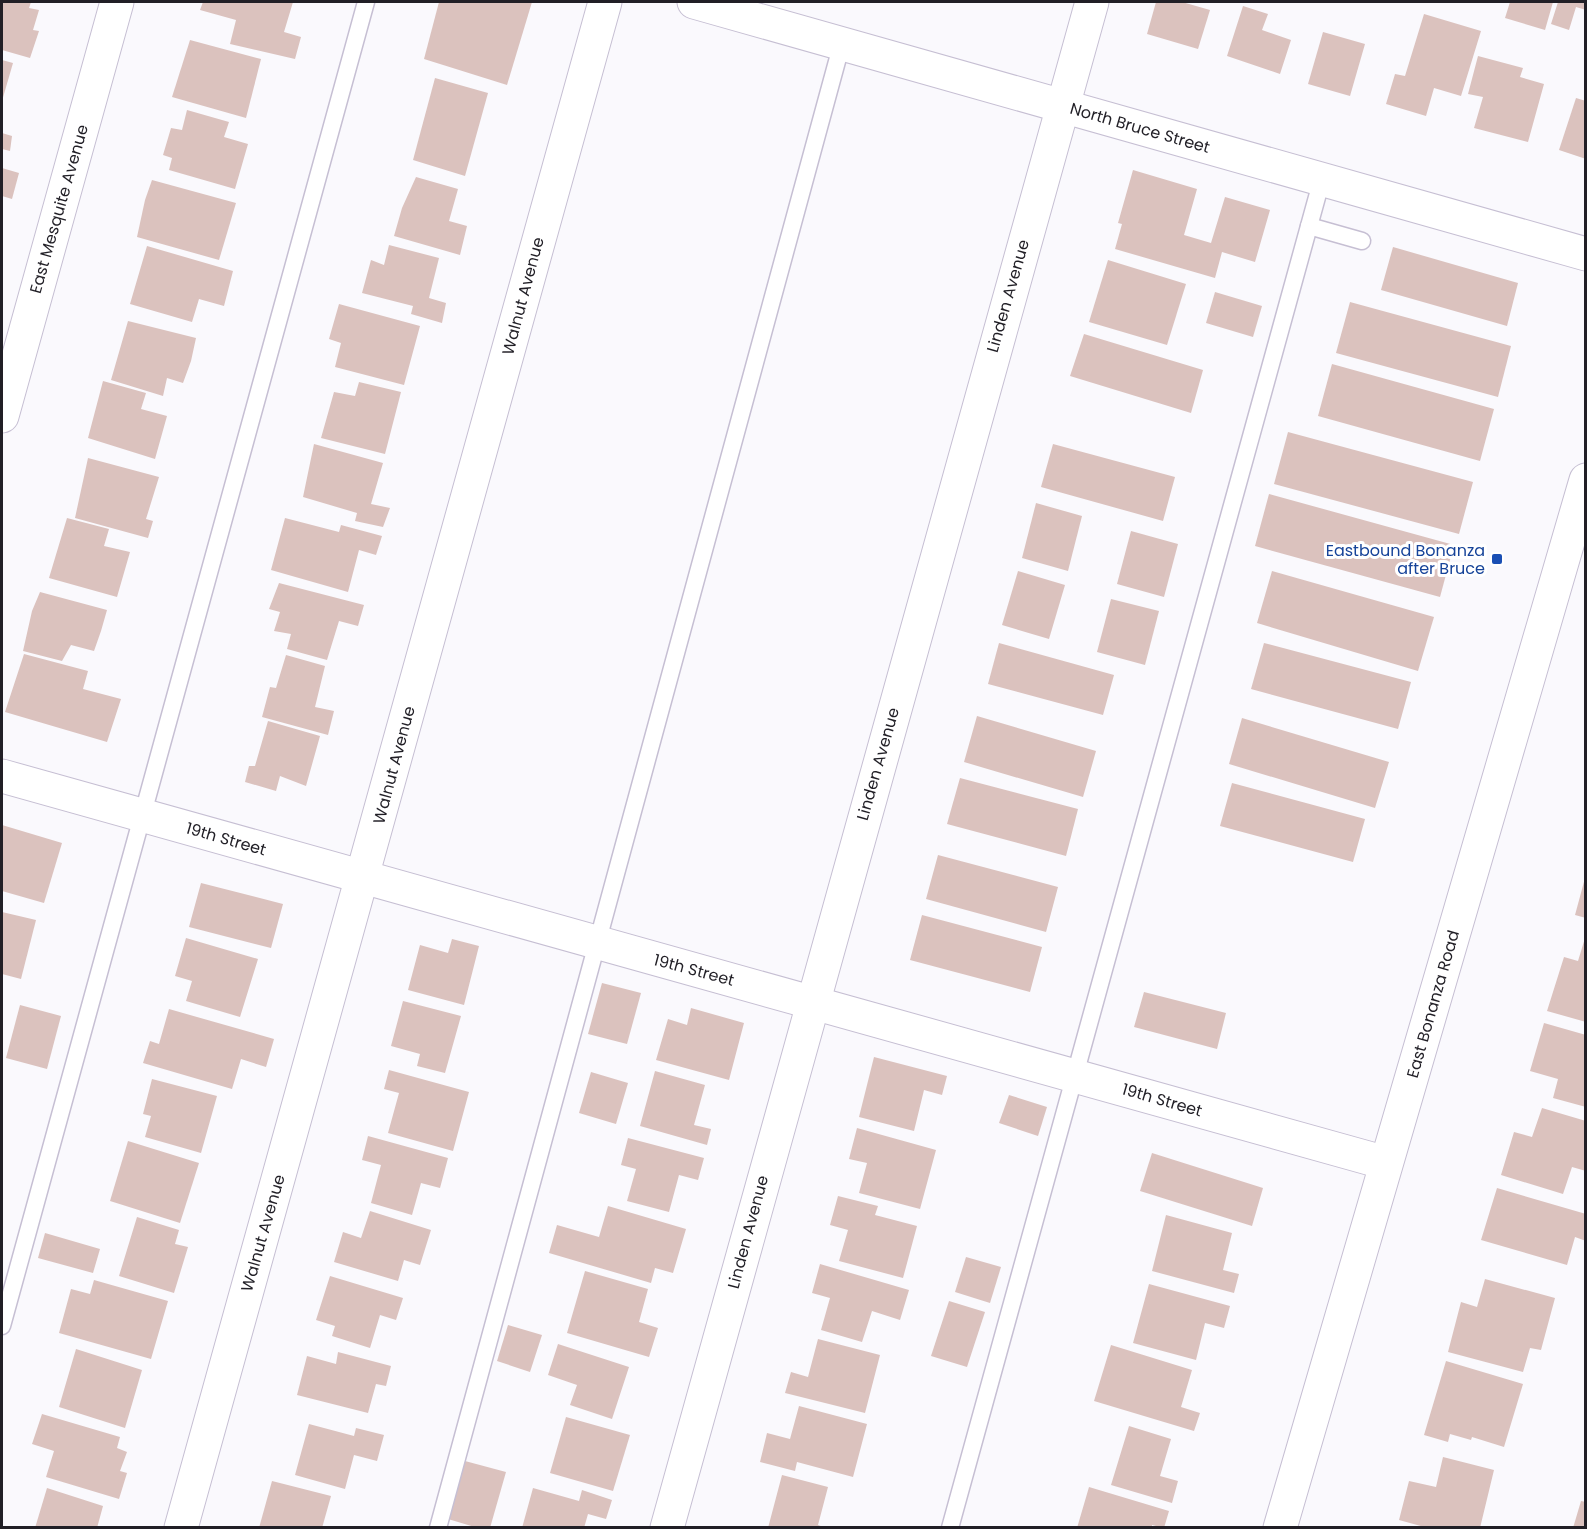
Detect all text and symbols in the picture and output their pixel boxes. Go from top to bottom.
street label: North Bruce Street [1067,97,1213,159]
street label: East Mesquite Avenue [24,122,94,296]
street label: Walnut Avenue [496,234,550,357]
street label: Linden Avenue [981,237,1035,355]
place label: Eastbound Bonanza after Bruce [1326,539,1485,580]
marker: Eastbound Bonanza after Bruce [1490,552,1504,566]
street label: Walnut Avenue [367,703,421,826]
street label: Linden Avenue [851,705,905,823]
street label: 19th Street [183,817,269,861]
street label: East Bonanza Road [1401,927,1465,1081]
street label: 19th Street [651,948,737,992]
street label: 19th Street [1119,1078,1205,1122]
street label: Walnut Avenue [235,1172,291,1294]
street label: Linden Avenue [722,1173,774,1291]

